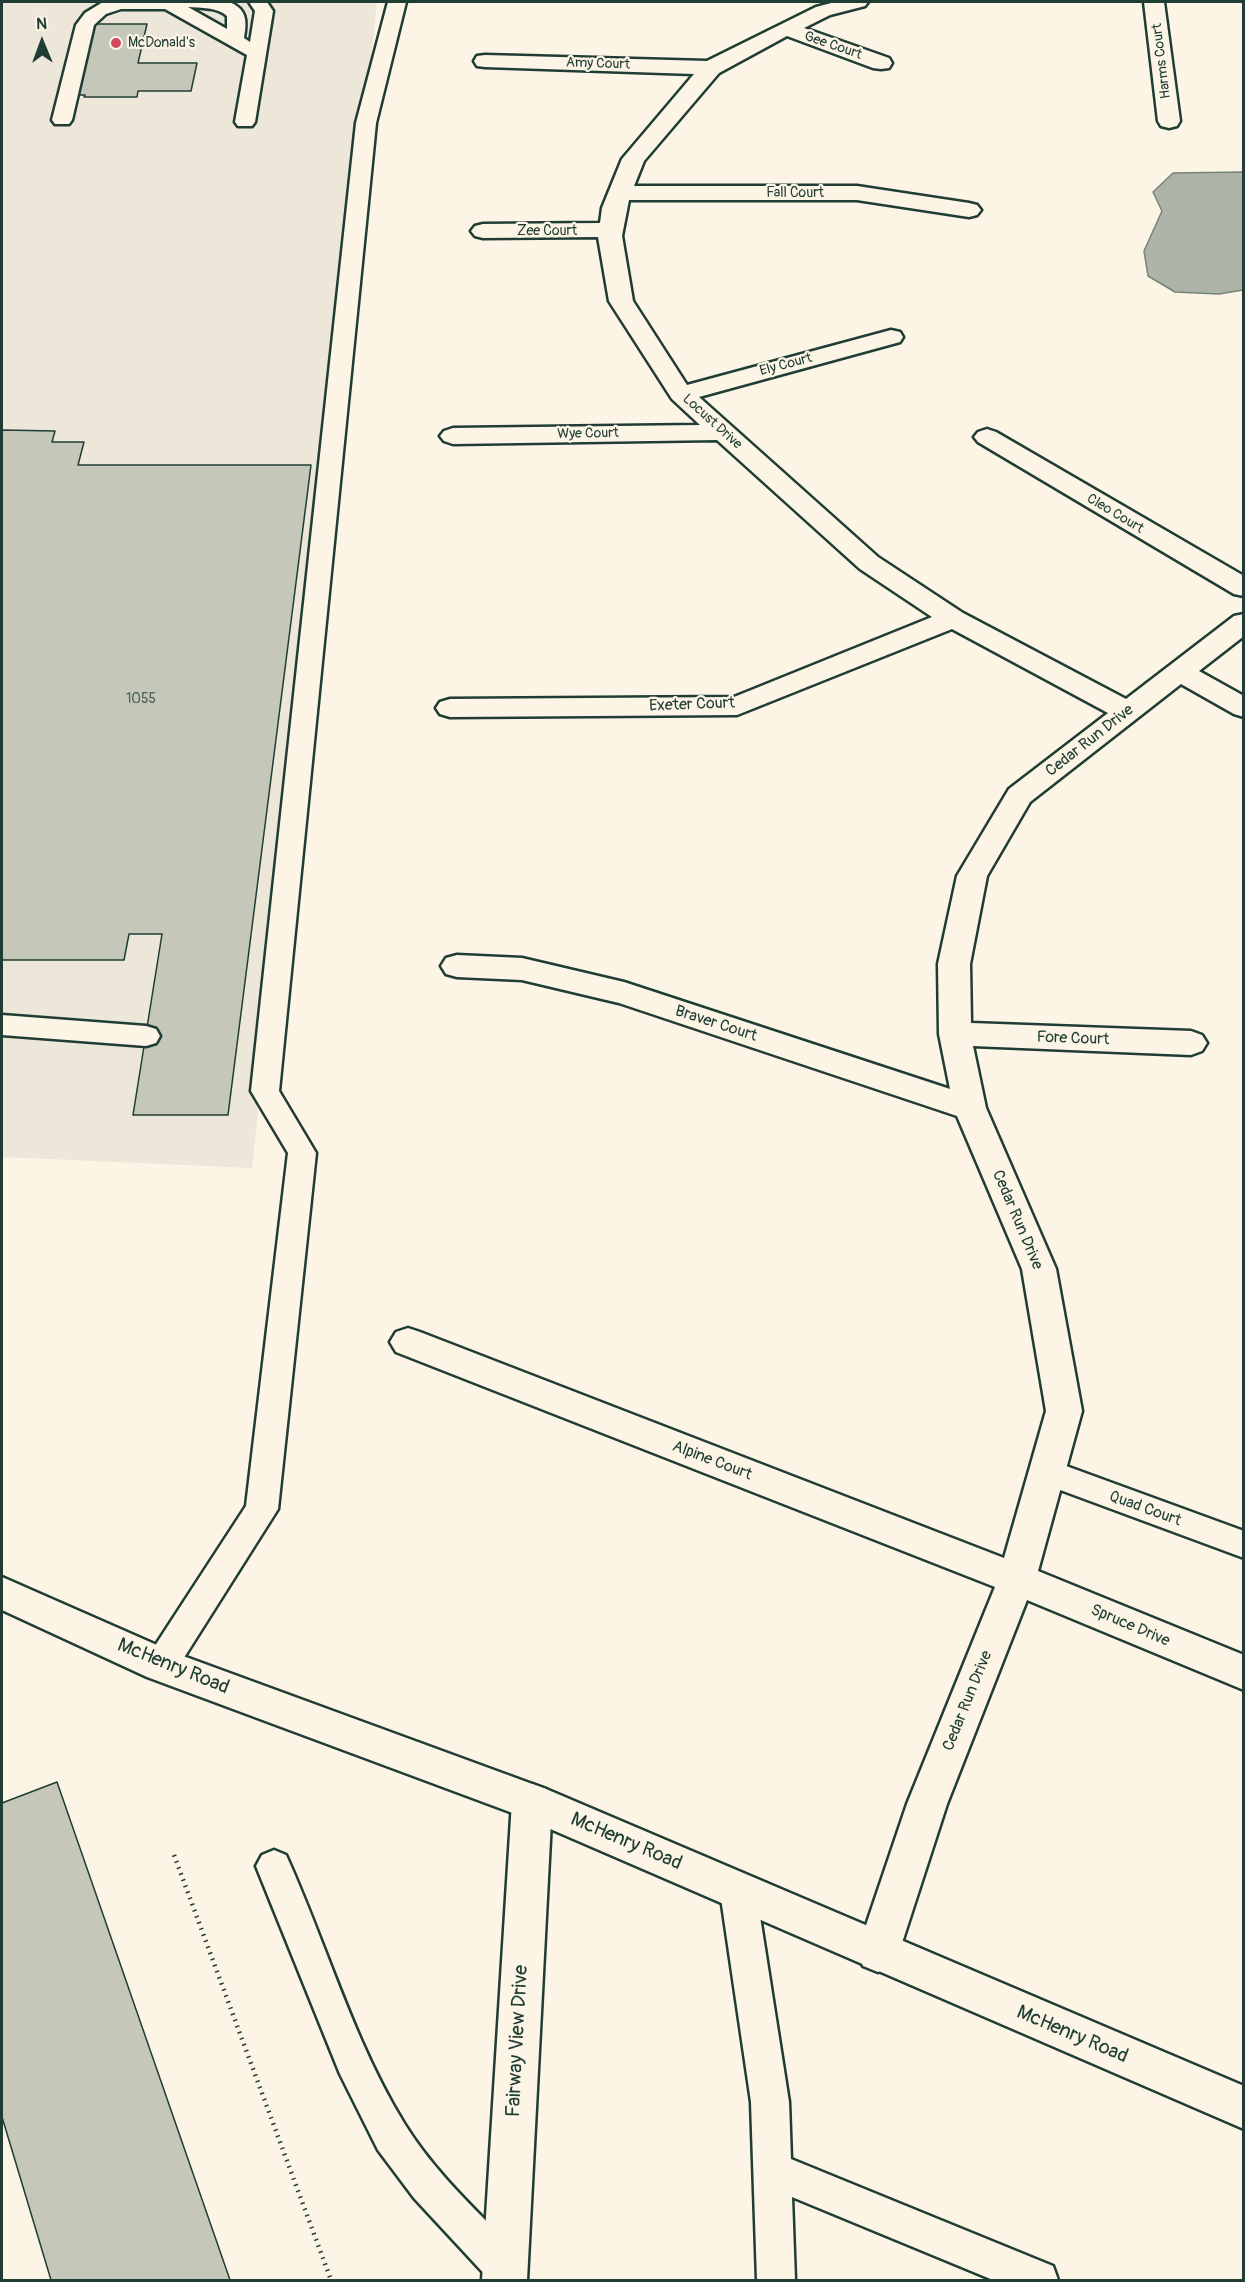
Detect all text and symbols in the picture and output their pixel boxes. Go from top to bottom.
north arrow [12,12,72,72]
text: N [36,14,47,34]
street label: Harms Court [1149,22,1175,100]
street label: Gee Court [802,28,864,64]
place label: McDonald's [128,35,195,51]
marker: McDonald's [109,36,123,50]
street label: Amy Court [566,54,630,74]
street label: Fall Court [766,185,824,201]
street label: Zee Court [517,223,577,239]
street label: Ely Court [758,350,814,380]
street label: Locust Drive [679,391,745,453]
street label: Wye Court [557,425,619,443]
street label: Cleo Court [1084,491,1146,537]
house number: 1055 [126,691,156,707]
street label: Exeter Court [649,694,735,716]
street label: Cedar Run Drive [1042,701,1138,781]
street label: Braver Court [673,1002,759,1046]
street label: Fore Court [1036,1028,1110,1050]
street label: Cedar Run Drive [987,1167,1047,1273]
street label: Alpine Court [670,1437,754,1485]
street label: Quad Court [1106,1487,1184,1531]
street label: Spruce Drive [1087,1601,1173,1651]
street label: McHenry Road [114,1634,232,1700]
street label: Cedar Run Drive [939,1648,997,1754]
street label: McHenry Road [567,1808,685,1876]
street label: Fairway View Drive [502,1964,534,2118]
street label: McHenry Road [1013,2001,1131,2069]

